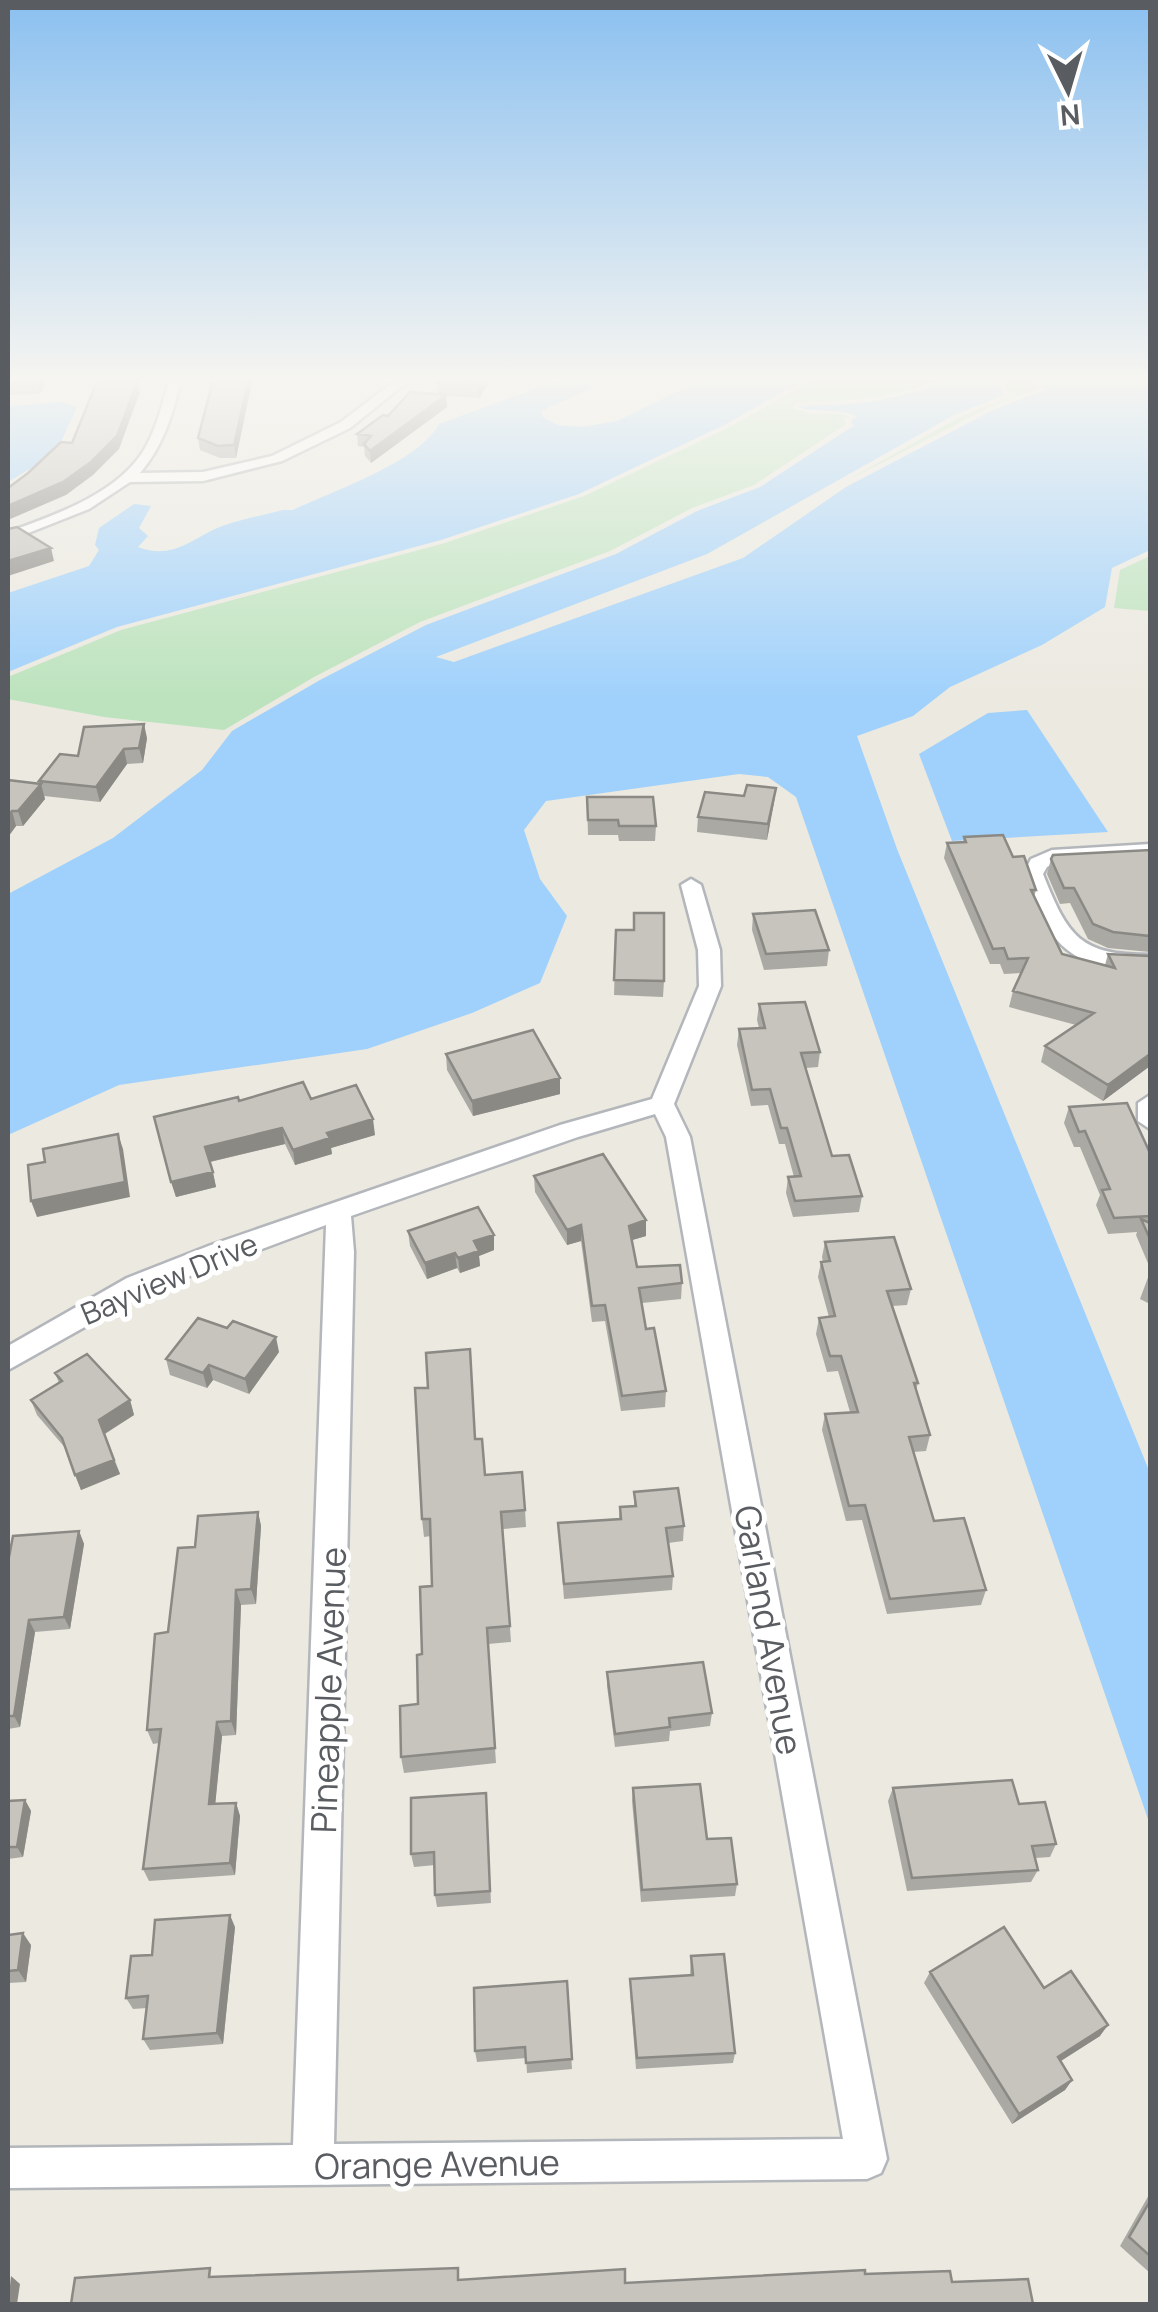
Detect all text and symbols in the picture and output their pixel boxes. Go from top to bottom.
north arrow [1018,40,1118,140]
text: N [1059,96,1082,136]
street label: Bayview Drive [74,1222,264,1334]
street label: Garland Avenue [723,1501,815,1759]
street label: Pineapple Avenue [299,1546,357,1834]
street label: Orange Avenue [314,2138,560,2190]

